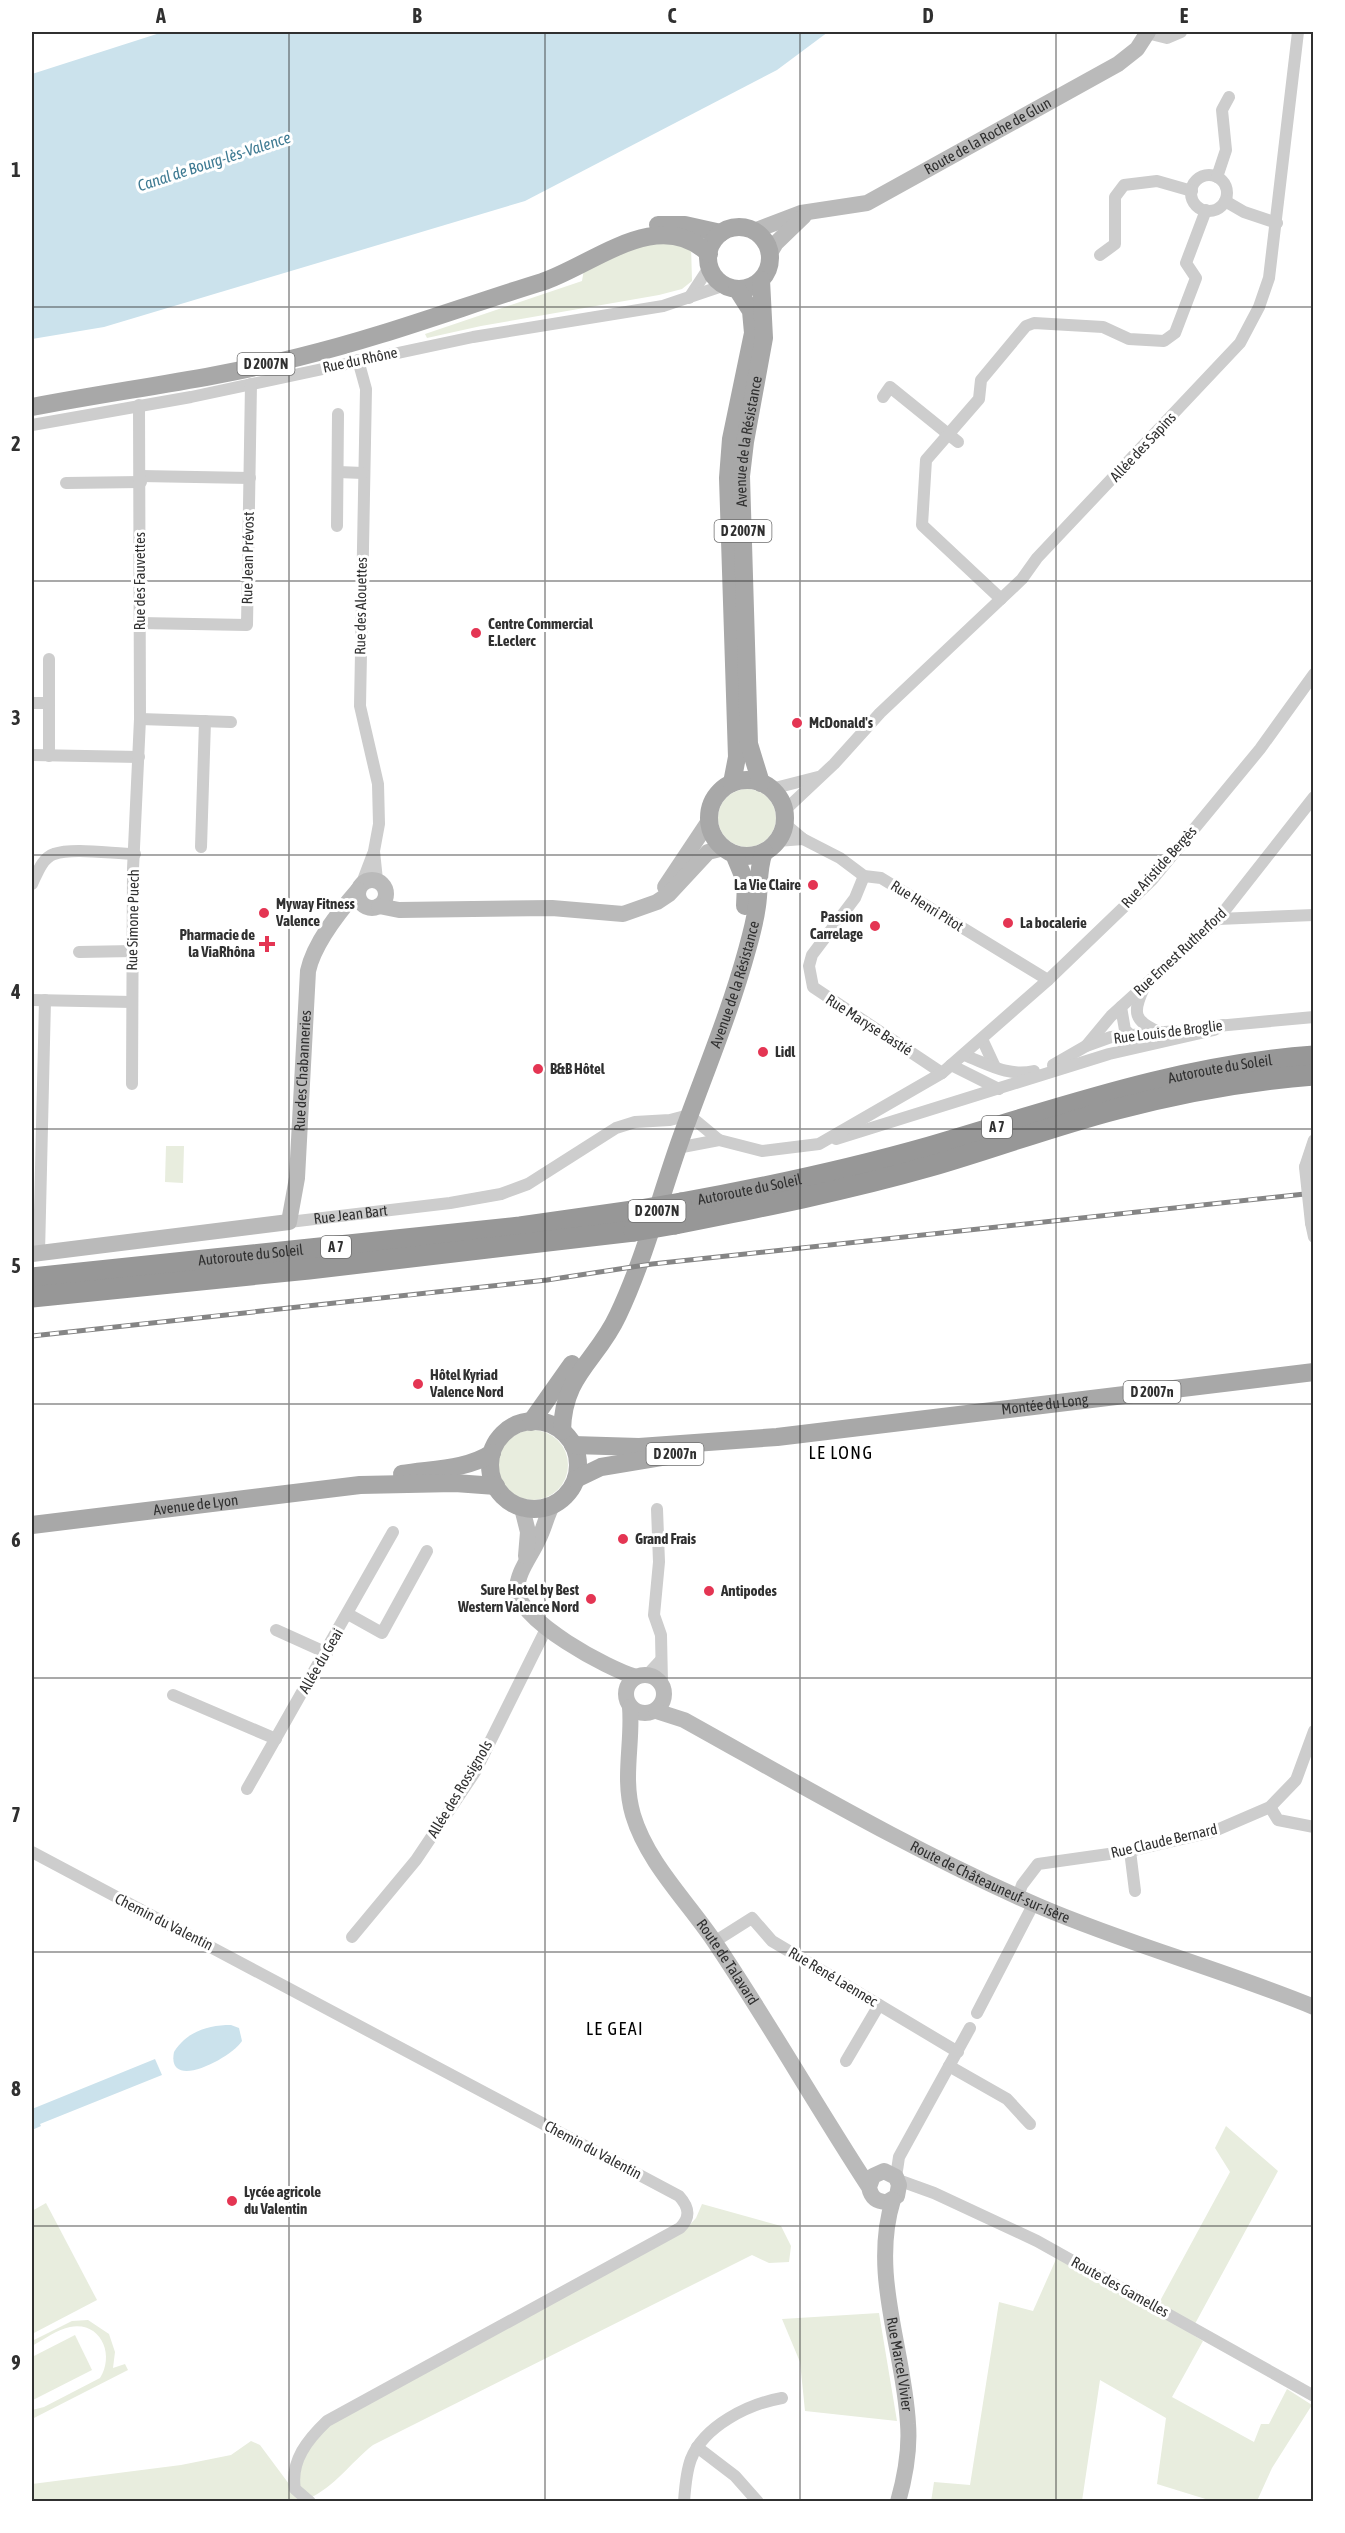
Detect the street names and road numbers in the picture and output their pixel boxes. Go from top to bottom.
street label: Route de la Roche de Glun [921,94,1054,178]
street label: Rue du Rhône [321,343,399,376]
road number: D 2007N [238,353,294,375]
street label: Avenue de la Résistance [732,374,765,507]
street label: Allée des Sapins [1106,409,1179,485]
street label: Rue Jean Prévost [238,512,257,604]
road number: D 2007N [714,520,771,542]
street label: Rue des Fauvettes [131,532,148,630]
street label: Rue des Alouettes [351,557,370,655]
street label: Rue Aristide Bergès [1118,822,1200,911]
street label: Rue Simone Puech [123,869,142,971]
street label: Rue Henri Pitot [888,877,967,935]
street label: Rue Ernest Rutherford [1130,904,1229,999]
street label: Avenue de la Résistance [706,919,762,1050]
street label: Rue Maryse Bastié [823,990,916,1059]
street label: Rue des Chabanneries [290,1010,314,1132]
street label: Rue Louis de Broglie [1112,1016,1224,1047]
street label: Autoroute du Soleil [1166,1051,1273,1086]
road number: A 7 [982,1116,1012,1138]
street label: Autoroute du Soleil [696,1170,803,1208]
road number: D 2007N [628,1200,686,1222]
street label: Rue Jean Bart [313,1201,388,1227]
road number: A 7 [321,1236,351,1258]
street label: Autoroute du Soleil [197,1241,304,1269]
road number: D 2007n [1124,1381,1180,1403]
street label: Montée du Long [1000,1390,1089,1418]
road number: D 2007n [646,1443,704,1465]
street label: Avenue de Lyon [152,1491,239,1518]
street label: Allée du Geai [295,1625,346,1696]
street label: Allée des Rossignols [424,1737,495,1841]
street label: Rue Claude Bernard [1109,1820,1219,1861]
street label: Route de Châteauneuf-sur-Isère [908,1837,1073,1926]
street label: Chemin du Valentin [112,1890,216,1954]
street label: Route de Talavard [693,1916,762,2008]
street label: Rue René Laennec [786,1943,881,2010]
street label: Chemin du Valentin [542,2117,645,2182]
street label: Route des Gamelles [1069,2253,1172,2320]
street label: Rue Marcel Vivier [883,2316,916,2413]

